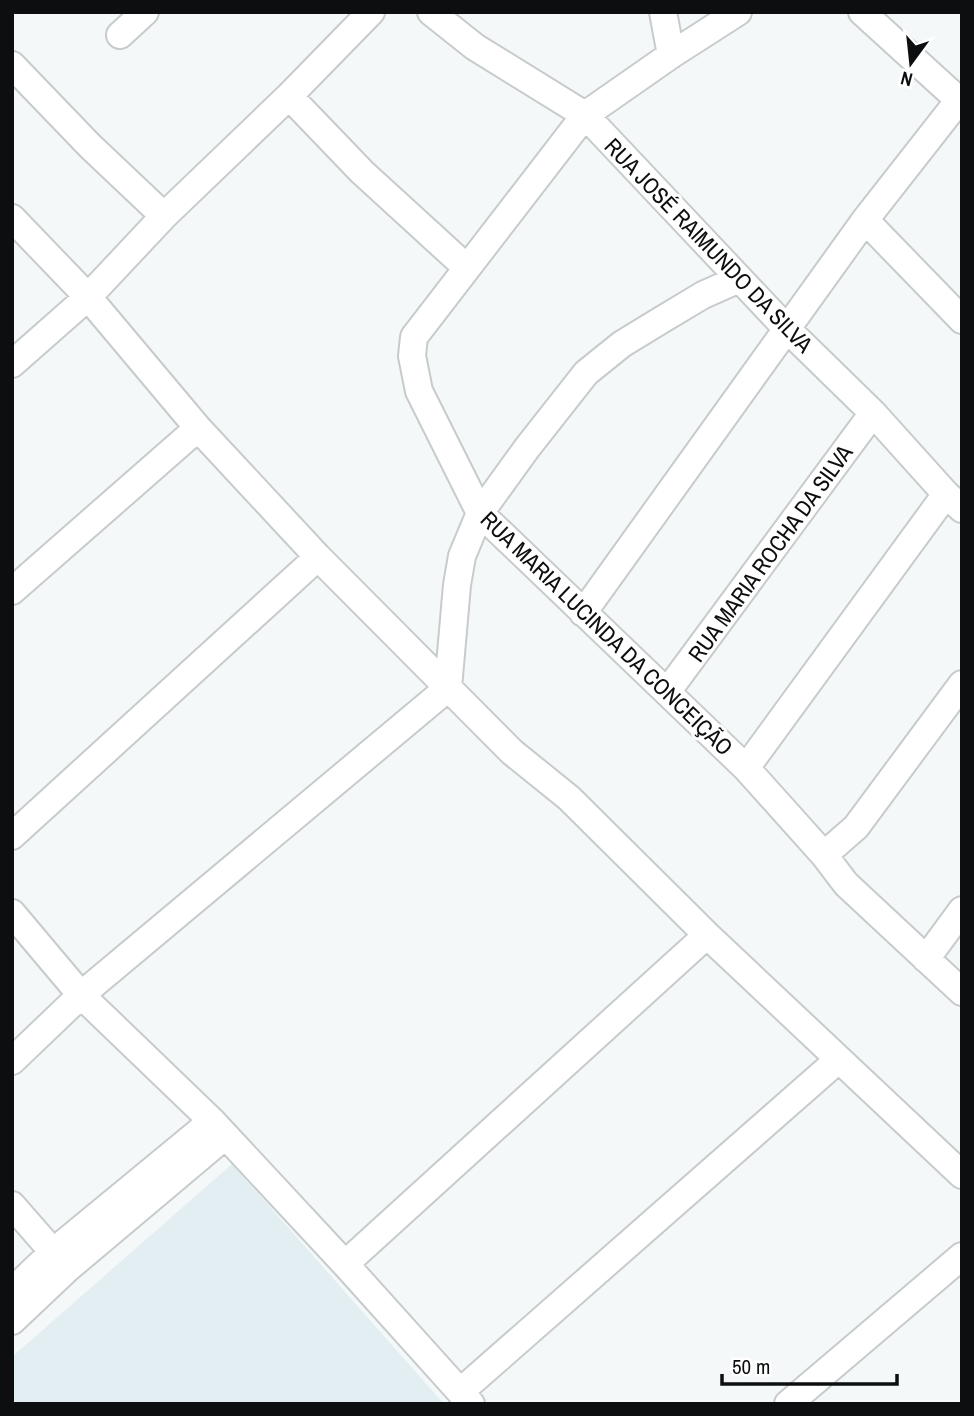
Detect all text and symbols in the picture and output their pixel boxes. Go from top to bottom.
north arrow [876,28,946,98]
text: N [898,65,915,93]
street label: RUA JOSÉ RAIMUNDO DA SILVA [598,131,820,359]
street label: RUA MARIA ROCHA DA SILVA [681,438,860,668]
street label: RUA MARIA LUCINDA DA CONCEIÇÃO [474,504,740,762]
scale bar [722,1342,897,1386]
text: 50 m [732,1352,770,1381]

